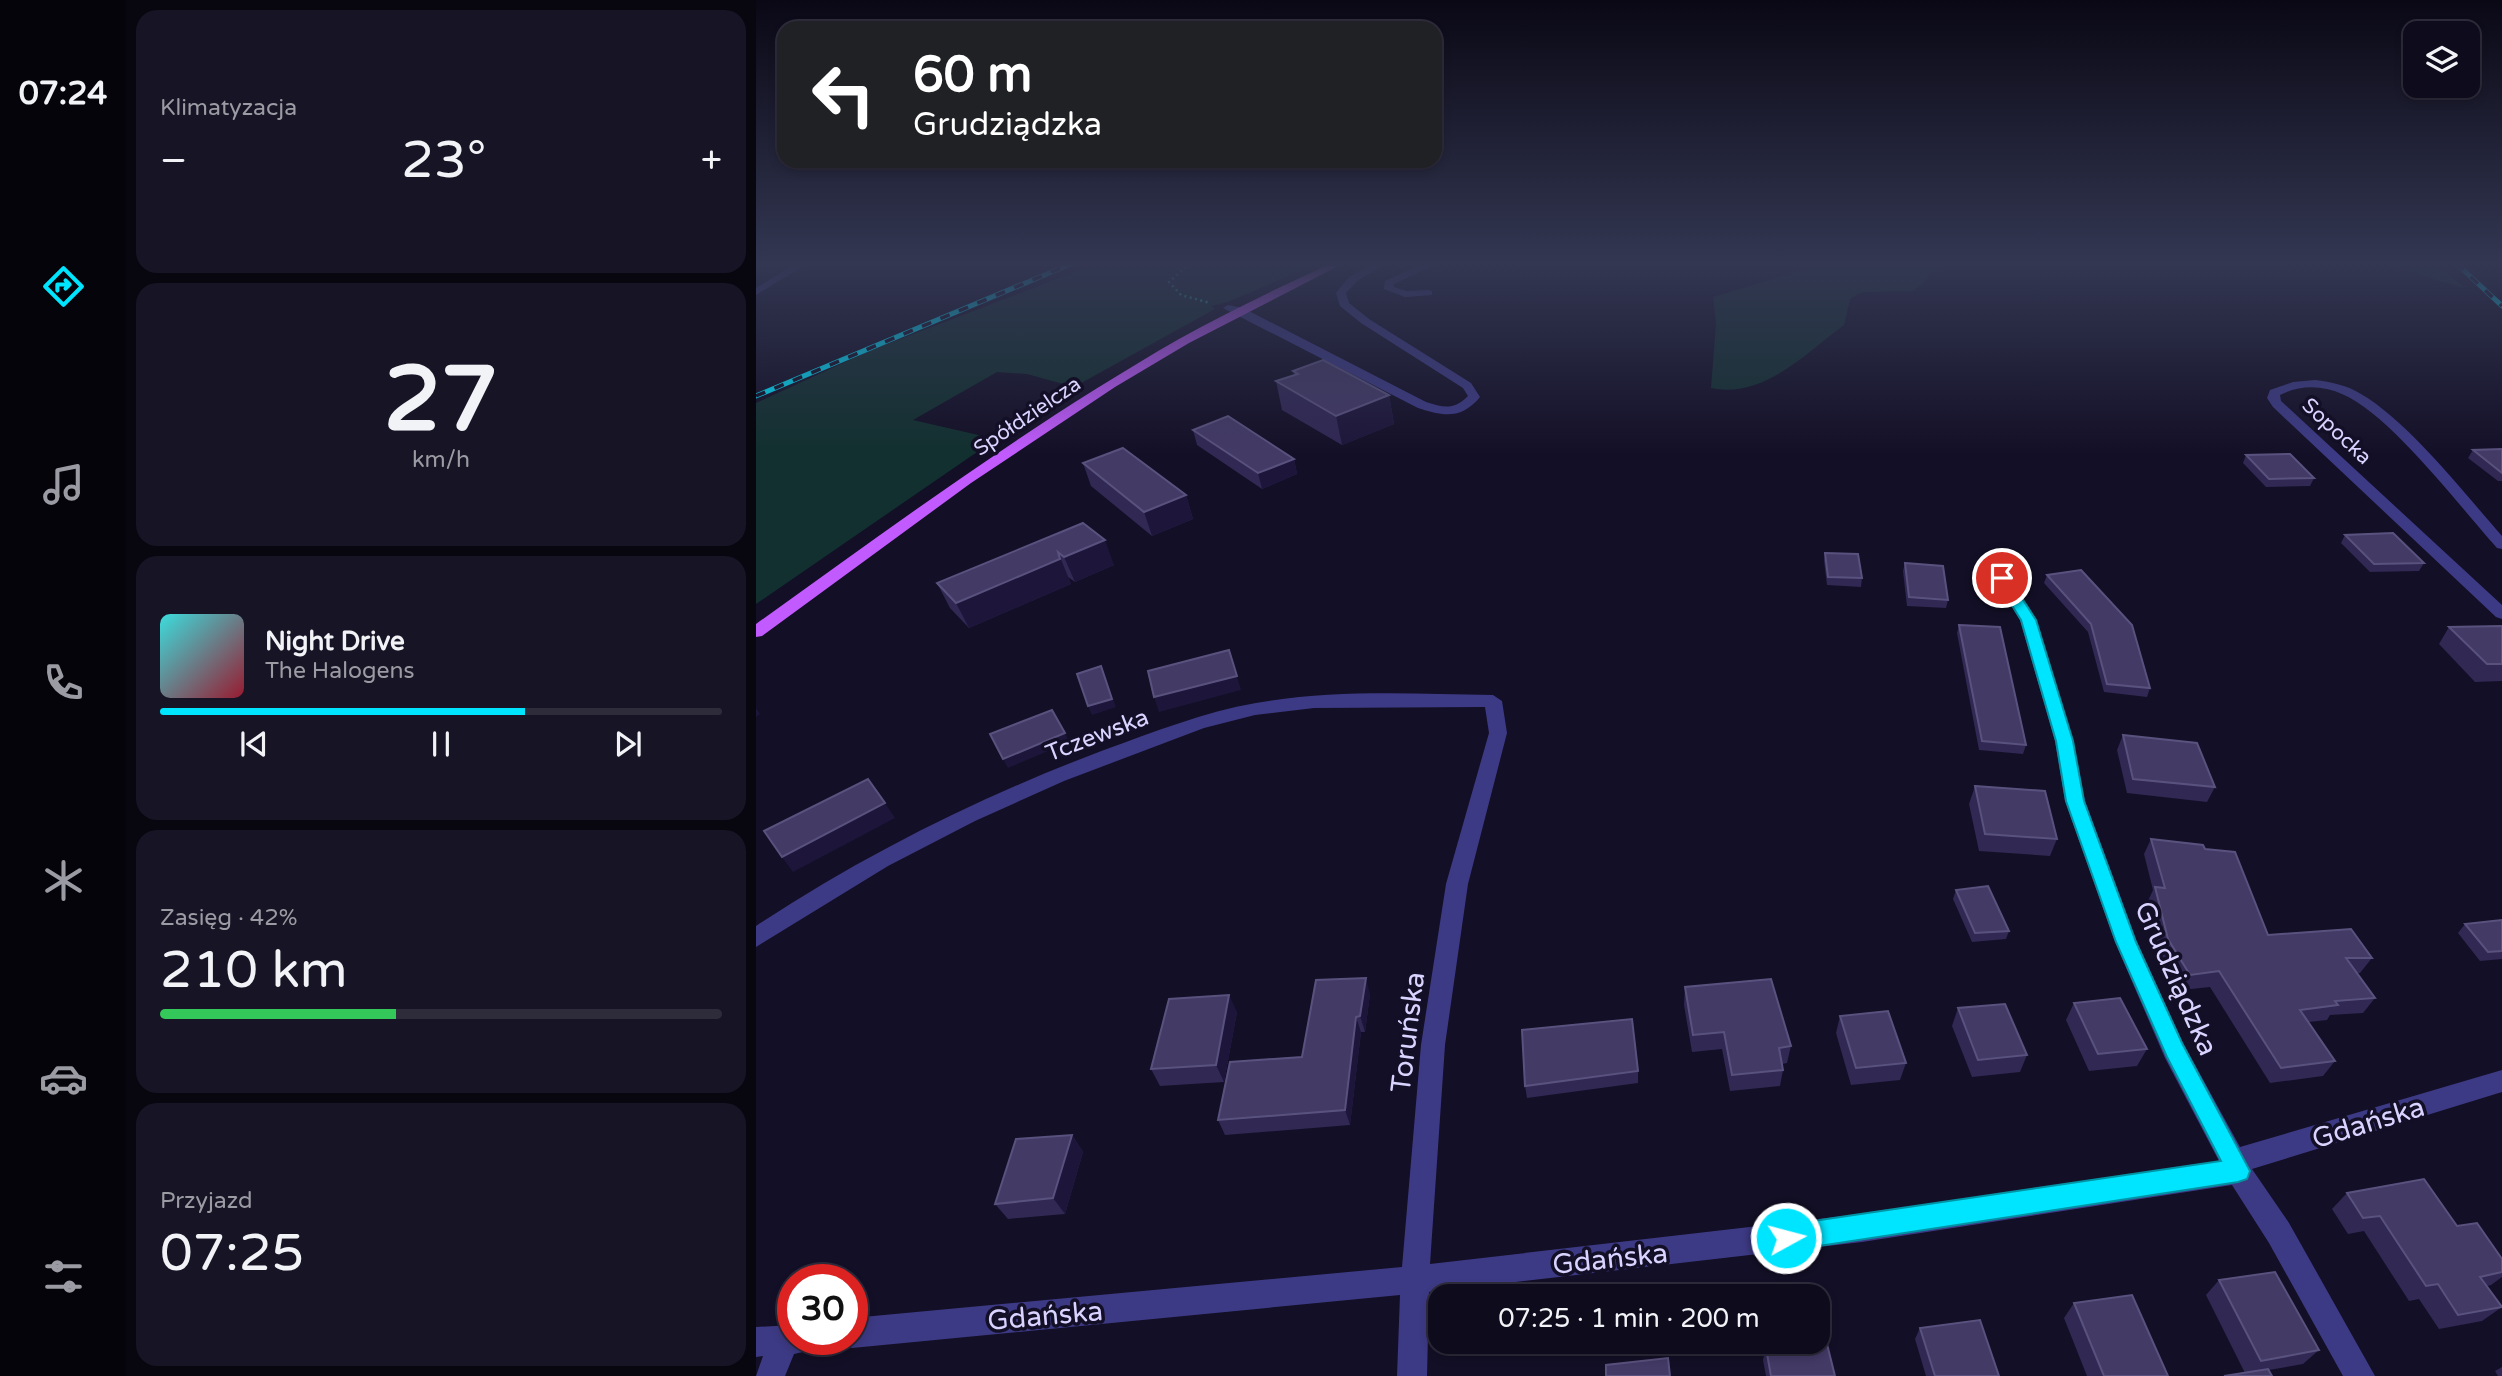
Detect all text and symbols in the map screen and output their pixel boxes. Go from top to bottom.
map controls [2403,21,2480,98]
button: layers [2403,21,2480,98]
text: 60 m [913,46,1032,105]
icon: left [798,49,889,140]
text: 07:24 [19,75,107,113]
text: Klimatyzacja [160,94,297,122]
text: Grudziądzka [913,106,1102,144]
text: 23° [401,129,486,192]
text: − [160,138,187,184]
text: + [701,138,722,184]
icon: directions [39,262,88,311]
text: 27 [384,345,498,455]
street label: Spółdzielcza [969,371,1086,461]
street label: Sopocka [2297,393,2377,470]
text: km/h [412,446,470,474]
icon: music [39,460,88,509]
pin [1972,548,2032,608]
icon: arrive [1983,559,2021,597]
text: Night Drive [265,626,405,657]
text: The Halogens [265,657,414,685]
icon: phone [39,658,88,707]
street label: Tczewska [1041,703,1153,768]
icon: previous [235,725,273,763]
icon: pause [422,725,460,763]
icon: next [609,725,647,763]
icon: climate [39,856,88,905]
street label: Grudziądzka [2127,896,2225,1061]
text: Zasięg · 42% [160,904,297,932]
text: 210 km [160,939,348,1002]
street label: Toruńska [1384,970,1432,1094]
icon: car [39,1054,88,1103]
street label: Gdańska [2308,1090,2429,1156]
text: Przyjazd [160,1187,253,1215]
position arrow [1749,1201,1823,1275]
text: 07:25 [160,1222,304,1285]
street label: Gdańska [1551,1236,1669,1282]
icon: filters [39,1252,88,1301]
speed limit sign: 30 [777,1264,868,1355]
street label: Gdańska [986,1294,1104,1338]
text: 07:25 · 1 min · 200 m [1498,1303,1760,1334]

